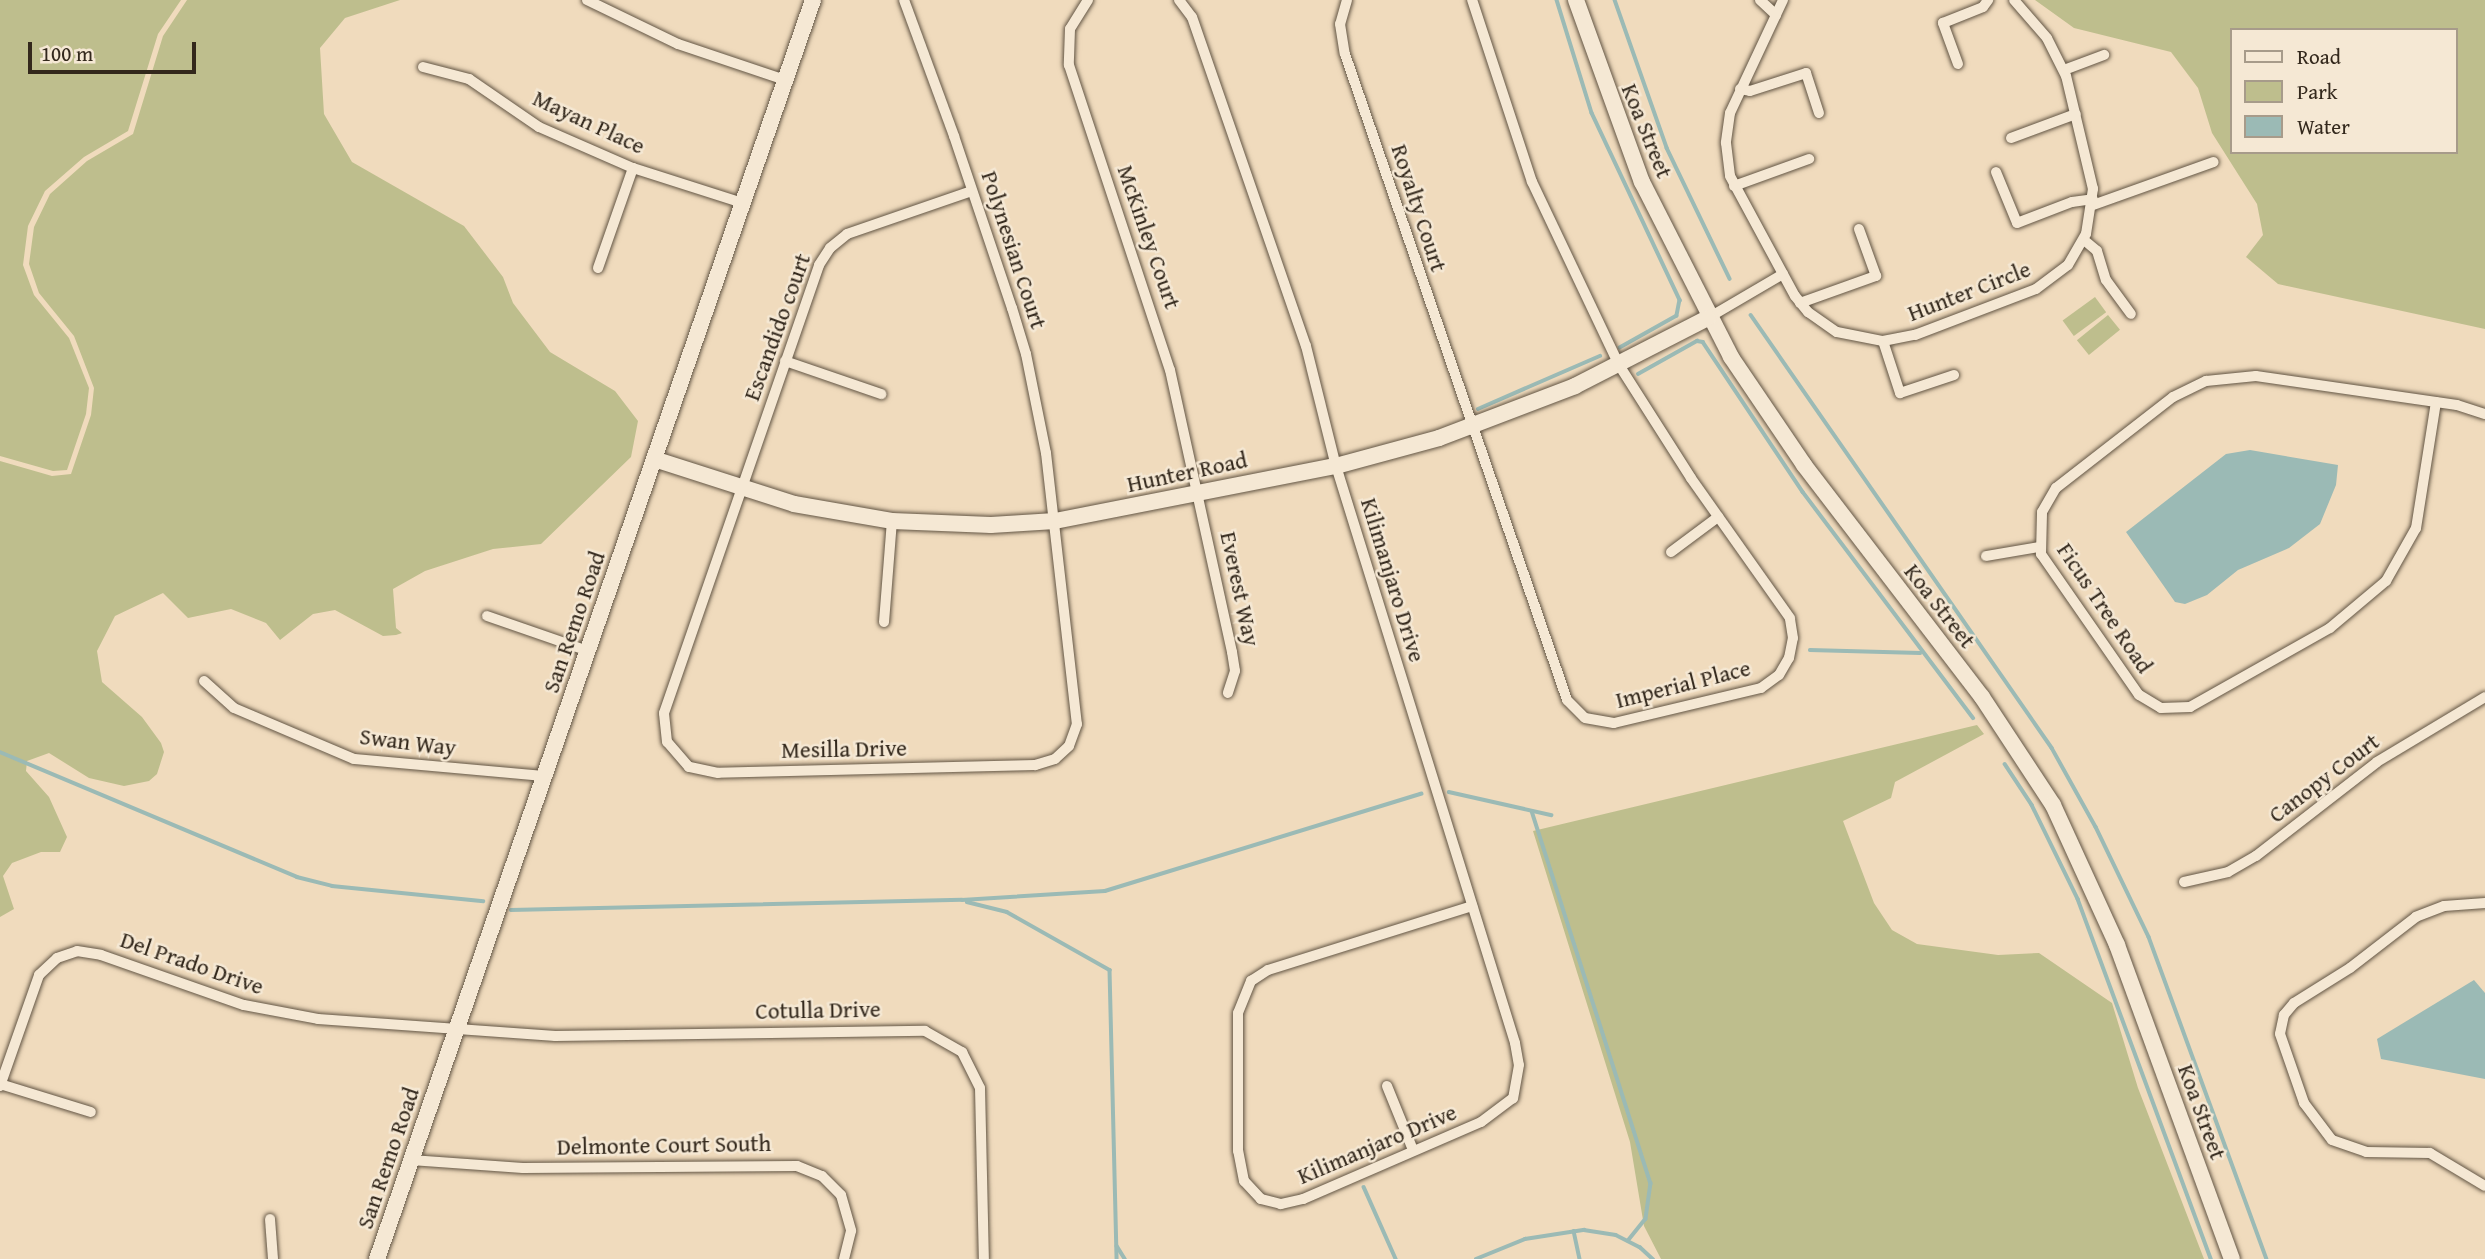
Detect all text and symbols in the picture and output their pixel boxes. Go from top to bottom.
scale bar [32,28,200,72]
legend [2230,28,2457,154]
text: 100 m [41,38,93,69]
text: Road [2297,41,2341,72]
text: Park [2297,76,2338,107]
street label: Koa Street [1616,80,1678,182]
street label: Mayan Place [529,84,649,160]
text: Water [2297,111,2350,142]
street label: Royalty Court [1385,141,1453,275]
street label: McKinley Court [1112,162,1186,312]
street label: Polynesian Court [975,168,1053,332]
street label: Escandido court [738,250,816,404]
street label: Hunter Circle [1904,255,2034,327]
street label: Hunter Road [1124,446,1250,498]
street label: Kilimanjaro Drive [1355,495,1431,665]
street label: Everest Way [1214,529,1266,649]
street label: Ficus Tree Road [2051,538,2159,678]
street label: San Remo Road [537,548,611,696]
street label: Koa Street [1899,558,1981,654]
street label: Imperial Place [1613,654,1753,714]
street label: Swan Way [358,722,458,762]
street label: Canopy Court [2263,727,2385,829]
street label: Mesilla Drive [781,734,907,764]
street label: Del Prado Drive [117,926,267,1000]
street label: Cotulla Drive [755,995,881,1025]
street label: Koa Street [2172,1061,2232,1163]
street label: San Remo Road [351,1084,425,1232]
street label: Kilimanjaro Drive [1293,1098,1461,1190]
street label: Delmonte Court South [557,1129,771,1161]

